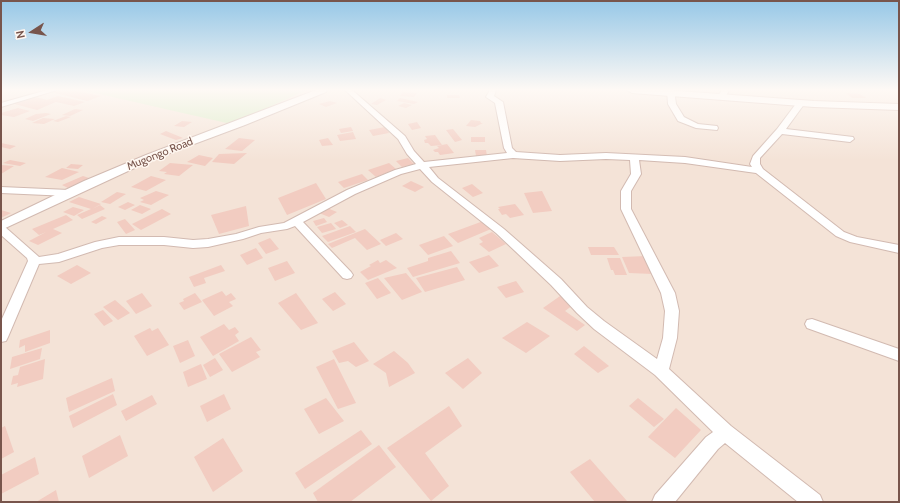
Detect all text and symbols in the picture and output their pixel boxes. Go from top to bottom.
north arrow [12,12,52,52]
text: N [13,29,28,40]
street label: Mugongo Road [125,135,195,173]

